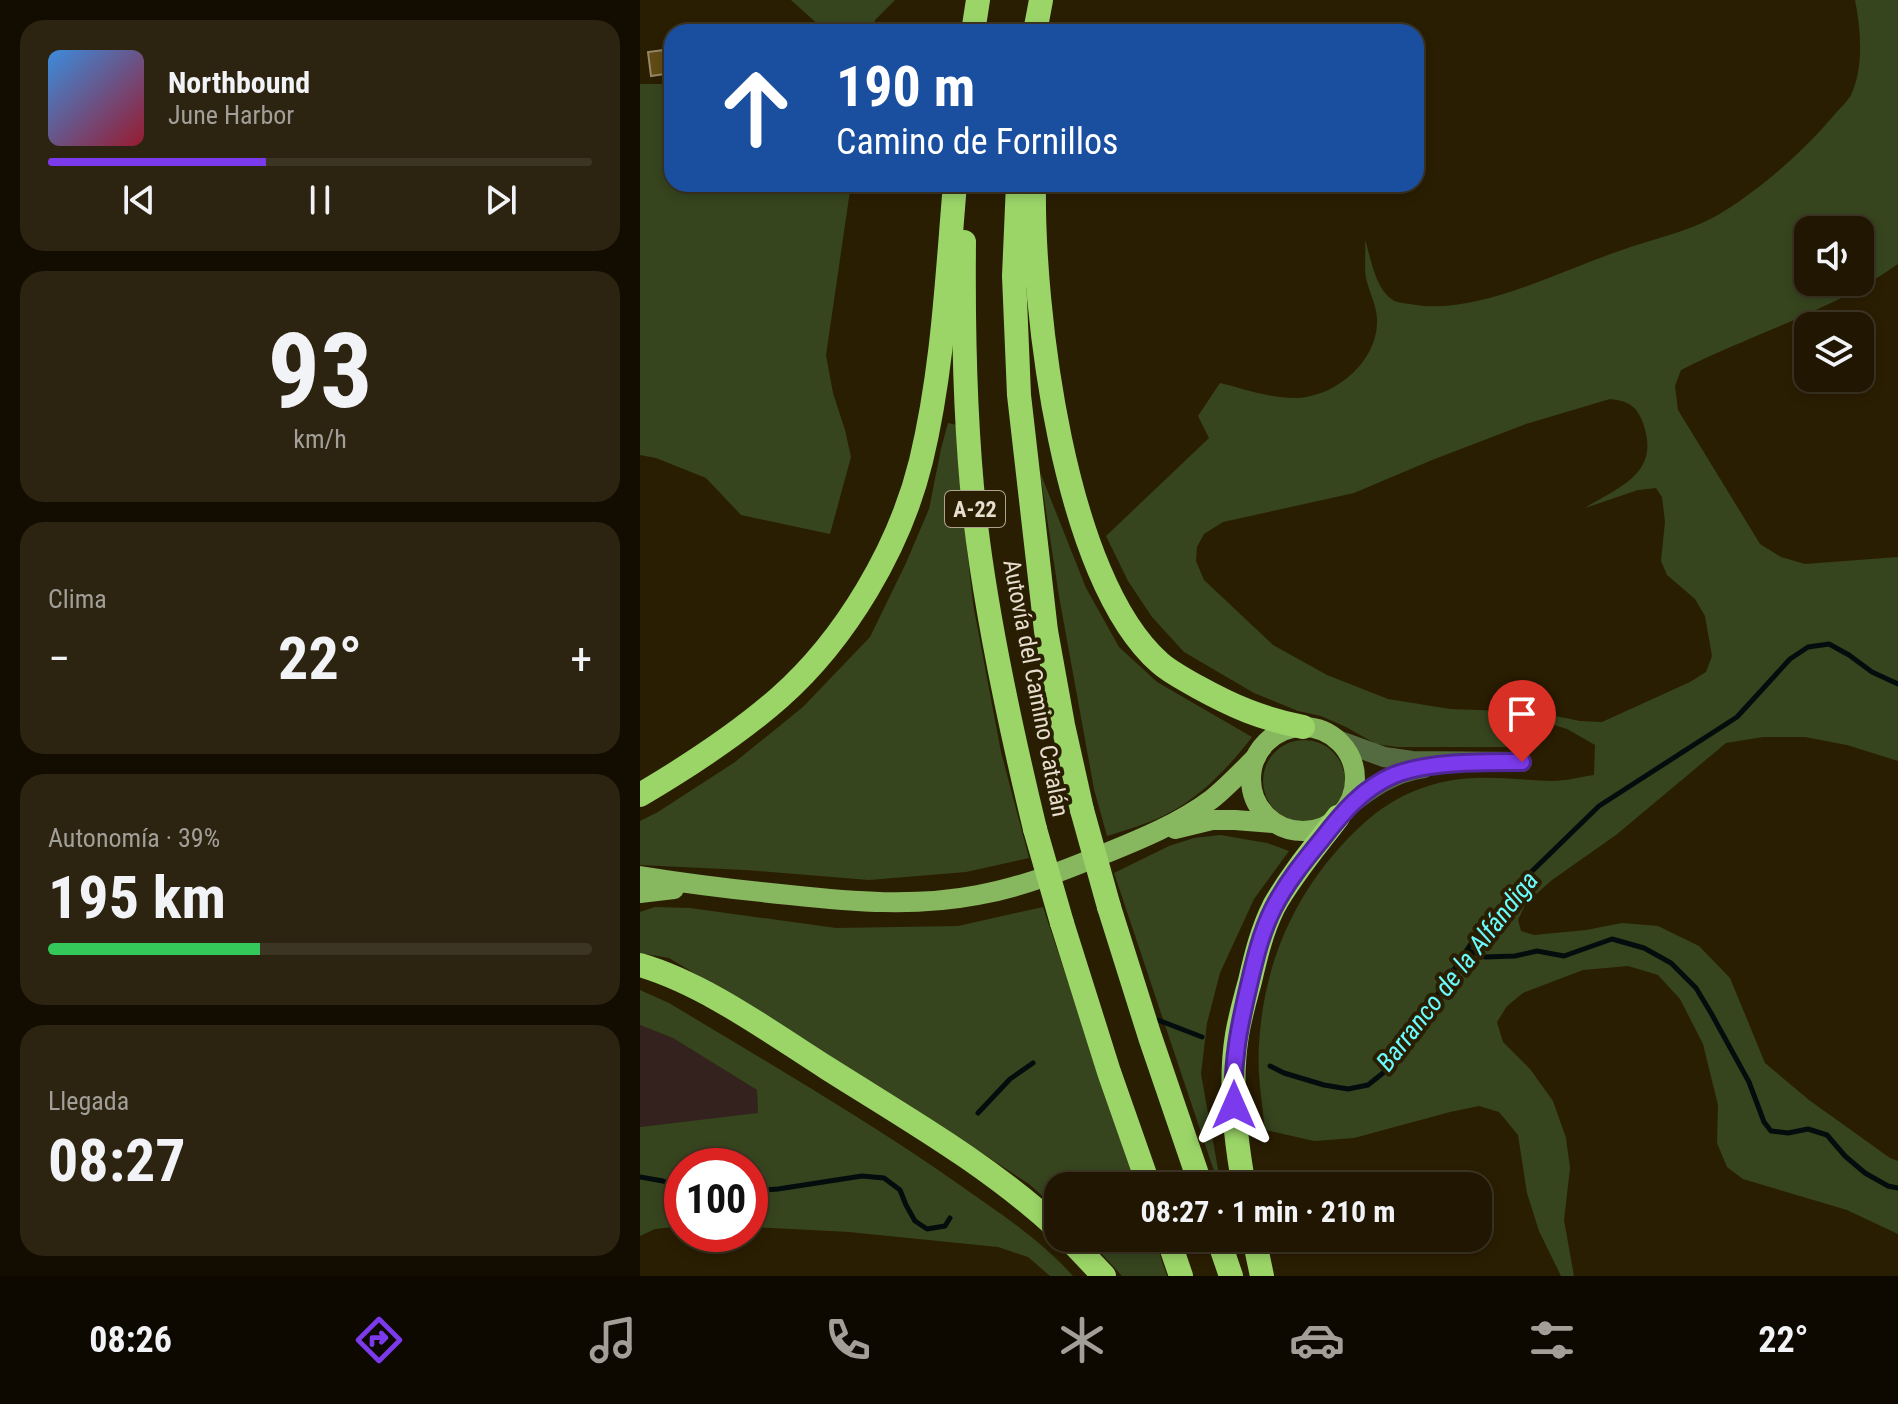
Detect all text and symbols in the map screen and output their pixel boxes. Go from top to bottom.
text: 190 m [836,54,975,120]
icon: ahead [704,56,808,160]
text: Northbound [168,65,310,100]
text: June Harbor [168,100,294,130]
text: Camino de Fornillos [836,121,1118,163]
icon: previous [117,178,161,222]
icon: pause [298,178,342,222]
icon: next [479,178,523,222]
map controls [1794,216,1874,392]
button: sound [1794,216,1874,296]
text: 93 [267,311,373,432]
button: layers [1794,312,1874,392]
text: km/h [293,424,347,454]
road number: A-22 [945,491,1005,527]
street label: Autovía del Camino Catalán [997,557,1075,819]
text: Clima [48,584,107,614]
text: 22° [278,623,362,694]
text: − [48,633,70,685]
text: + [570,633,592,685]
pin [1488,680,1556,762]
icon: arrive [1500,692,1544,736]
text: Autonomía · 39% [48,823,220,853]
text: 195 km [48,862,226,933]
water label: Barranco de la Alfándiga [1370,865,1544,1077]
position arrow [1192,1063,1276,1147]
text: Llegada [48,1086,129,1116]
text: 08:27 [48,1125,186,1196]
speed limit sign: 100 [664,1148,768,1252]
text: 08:27 · 1 min · 210 m [1141,1194,1395,1229]
icon: directions [351,1312,407,1368]
icon: music [585,1312,641,1368]
icon: phone [820,1312,876,1368]
icon: climate [1054,1312,1110,1368]
icon: car [1289,1312,1345,1368]
icon: filters [1524,1312,1580,1368]
text: 08:26 [89,1319,172,1361]
text: 22° [1758,1319,1809,1361]

